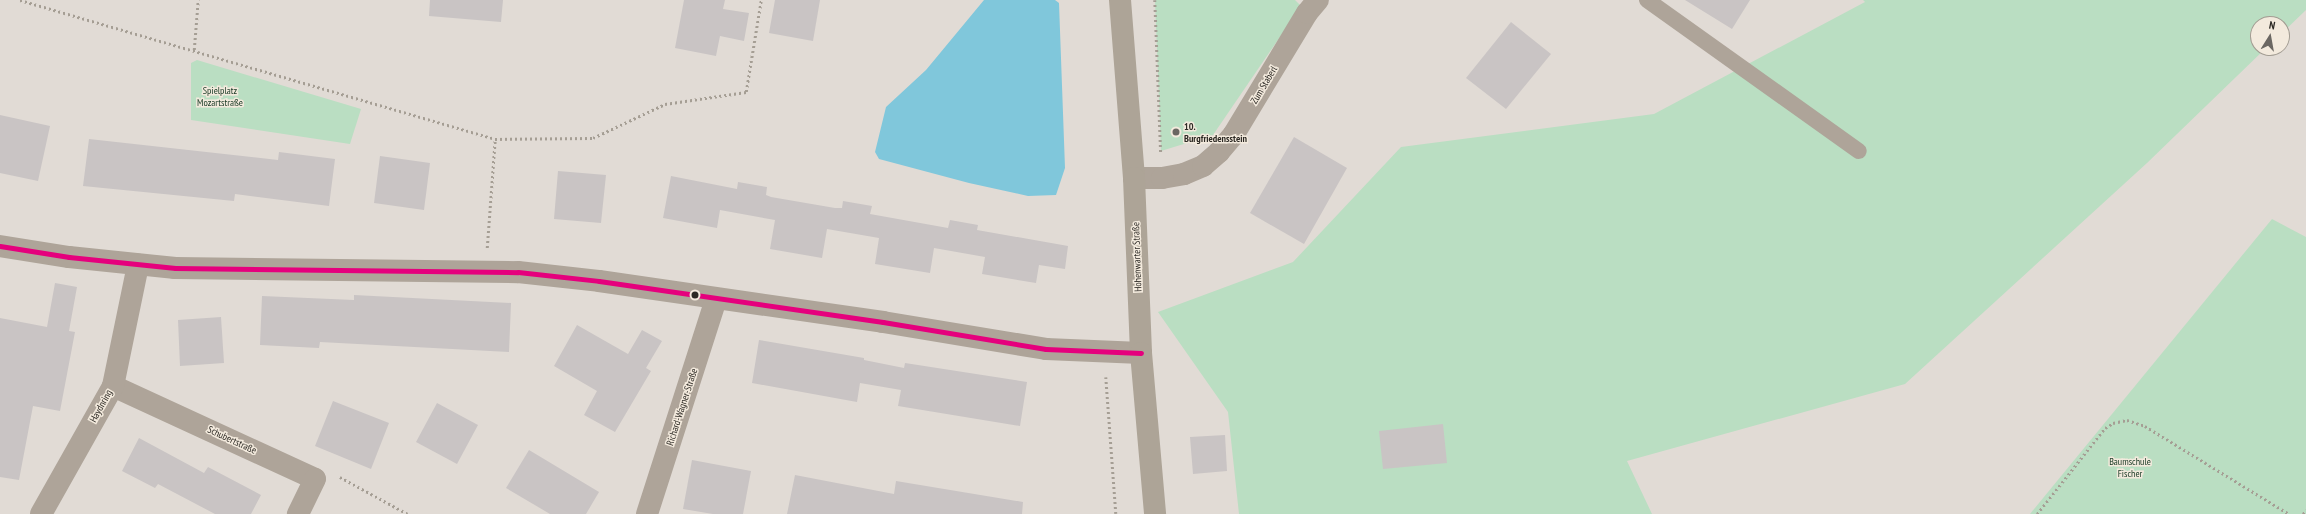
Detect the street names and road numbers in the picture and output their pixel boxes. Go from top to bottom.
street label: Zum Staberl [1248,64,1280,106]
street label: Hohenwarter Straße [1130,222,1144,292]
street label: Richard-Wagner-Straße [664,367,700,447]
street label: Haydnring [87,388,115,424]
street label: Schubertstraße [206,423,258,457]

